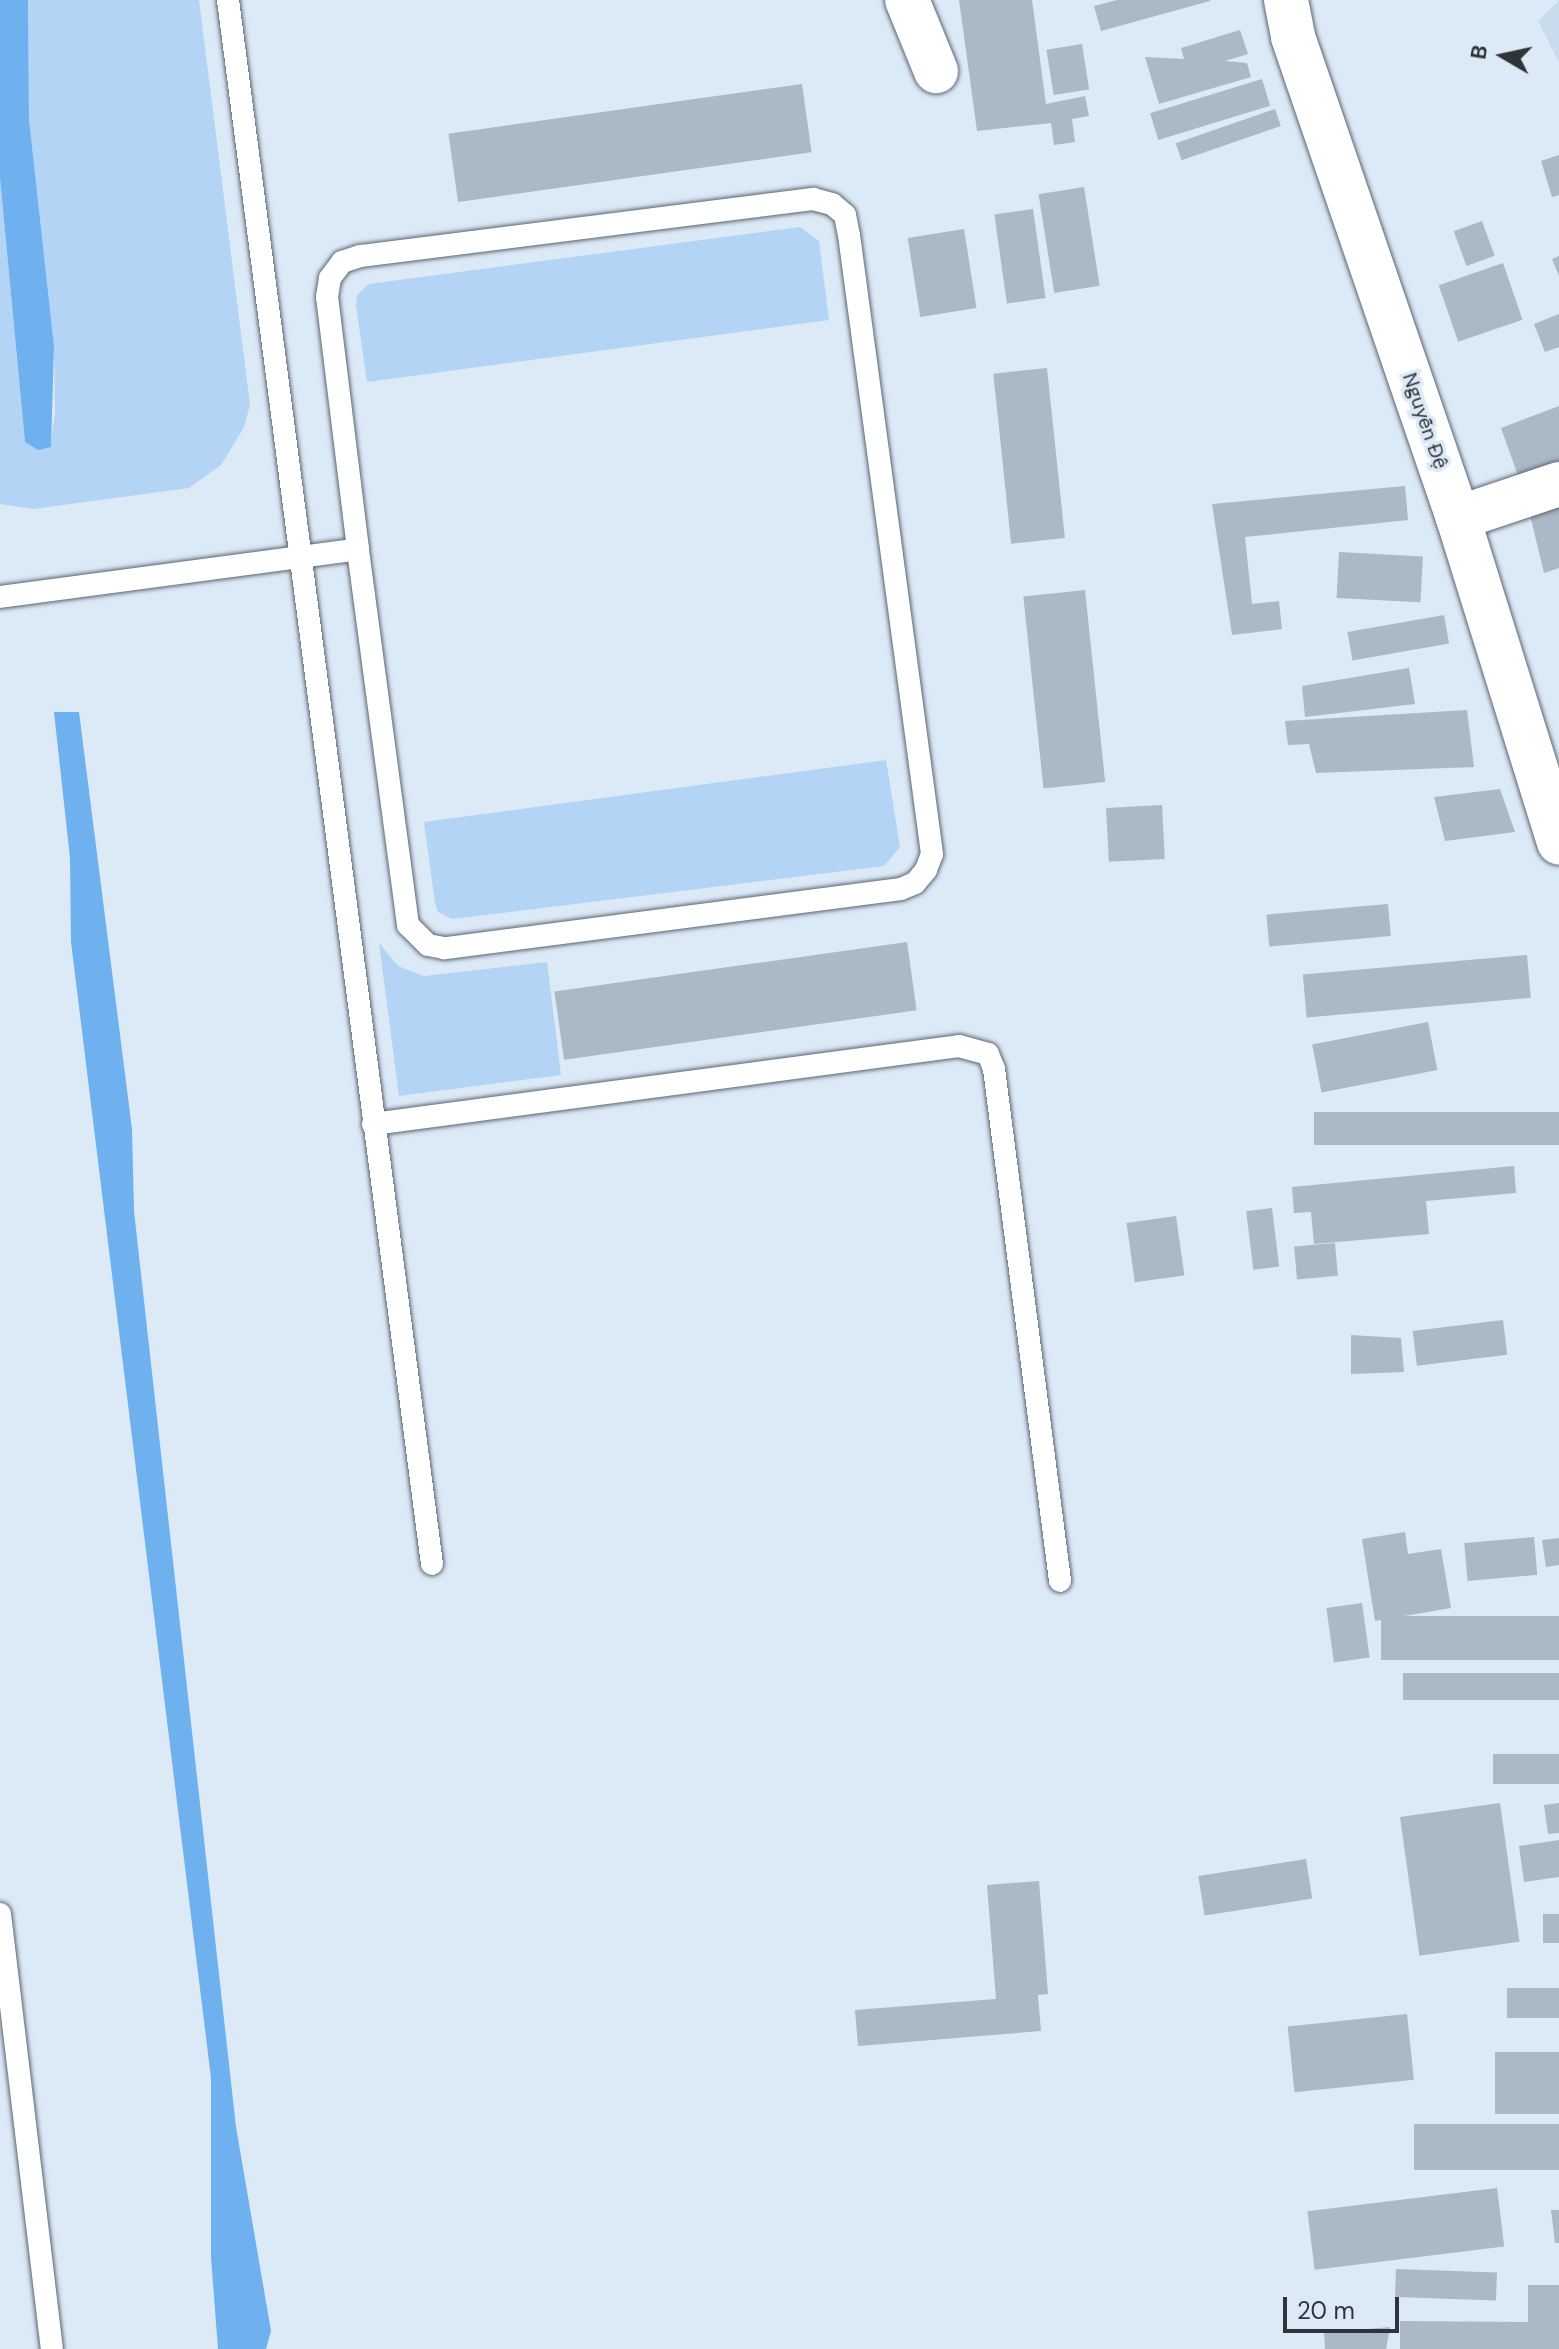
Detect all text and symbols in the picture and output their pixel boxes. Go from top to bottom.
north arrow [1463,16,1543,96]
text: B [1463,43,1494,61]
street label: Nguyễn Đệ [1397,370,1453,472]
scale bar [1287,2281,1403,2331]
text: 20 m [1297,2295,1355,2326]

